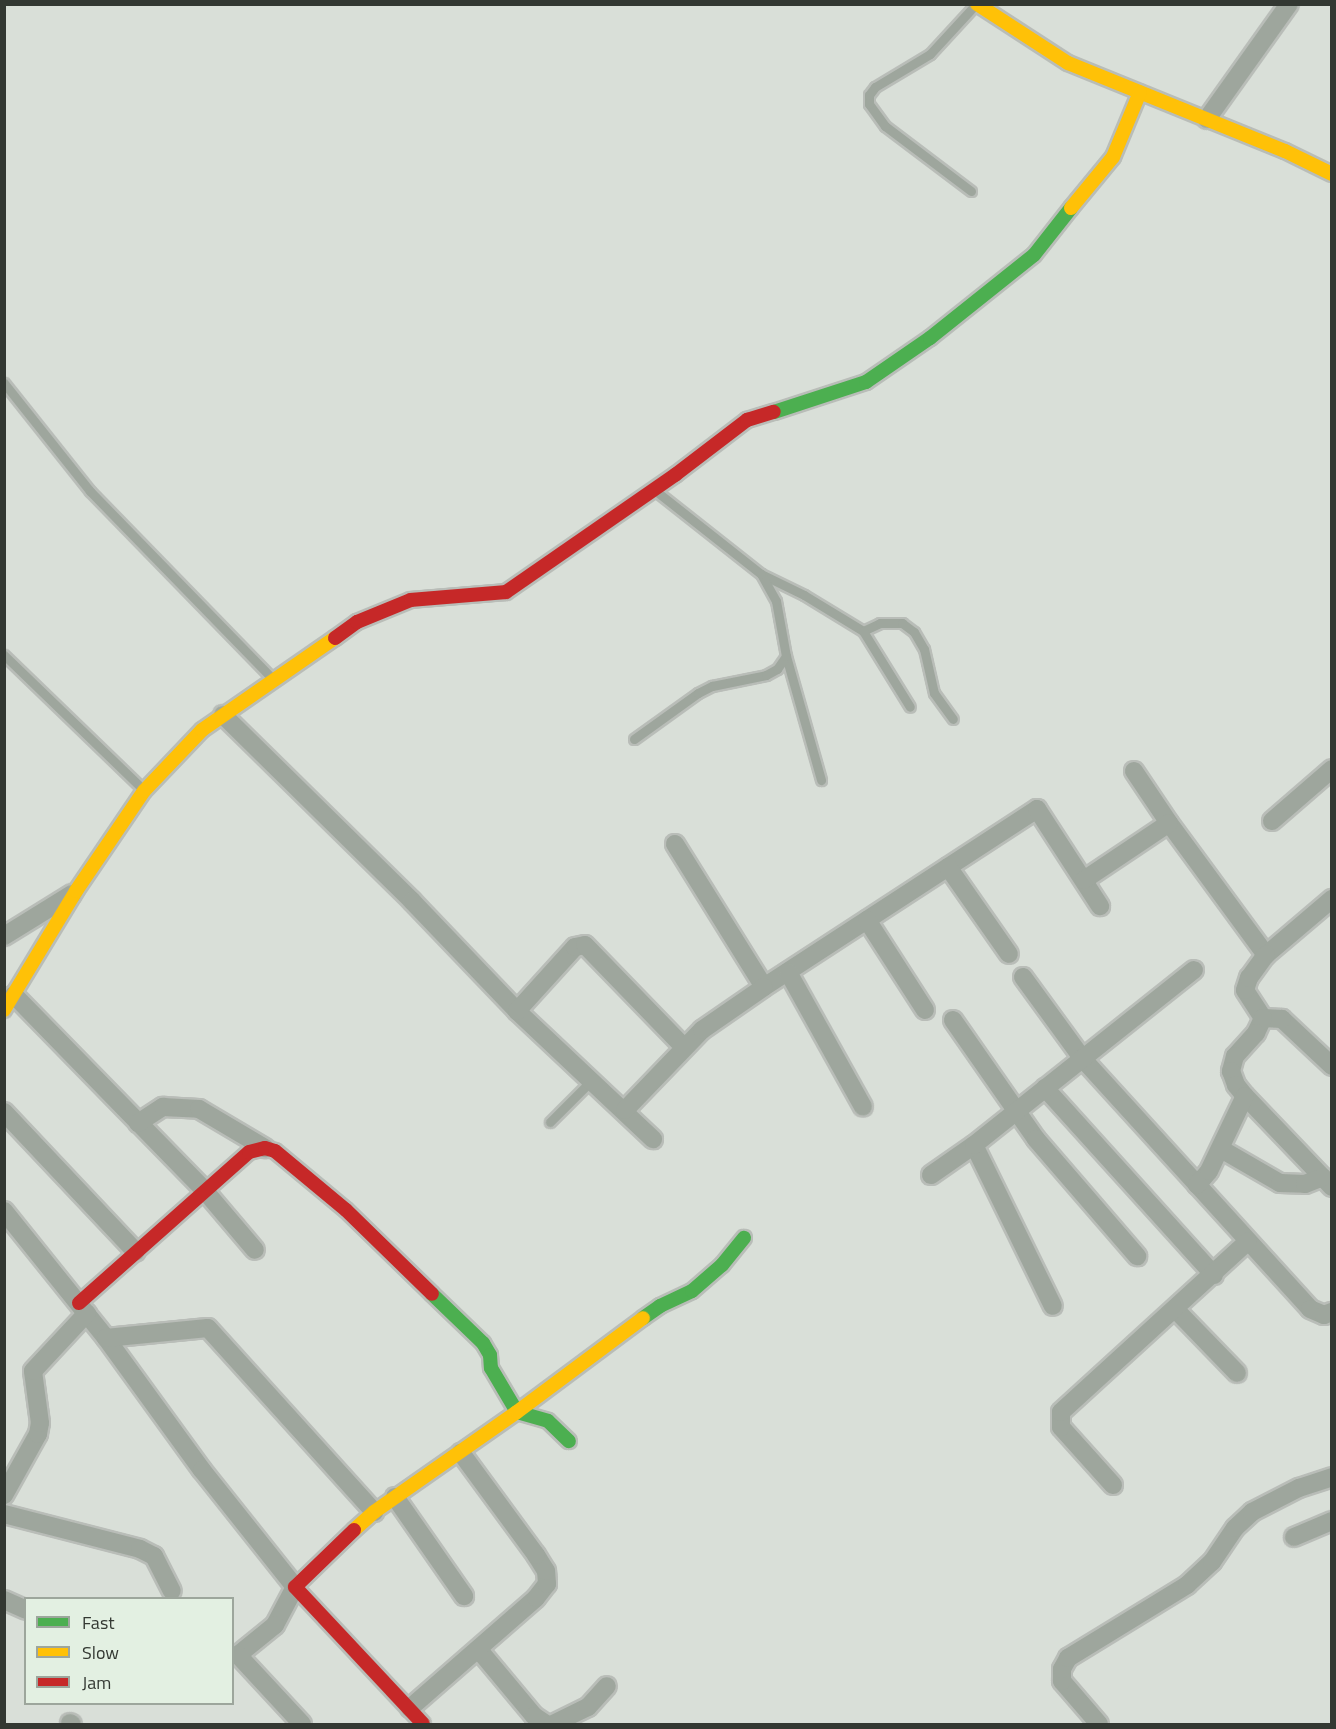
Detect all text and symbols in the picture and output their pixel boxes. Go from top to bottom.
legend [24,1597,234,1705]
text: Fast [82,1609,115,1636]
text: Slow [82,1639,119,1666]
text: Jam [82,1669,111,1696]

